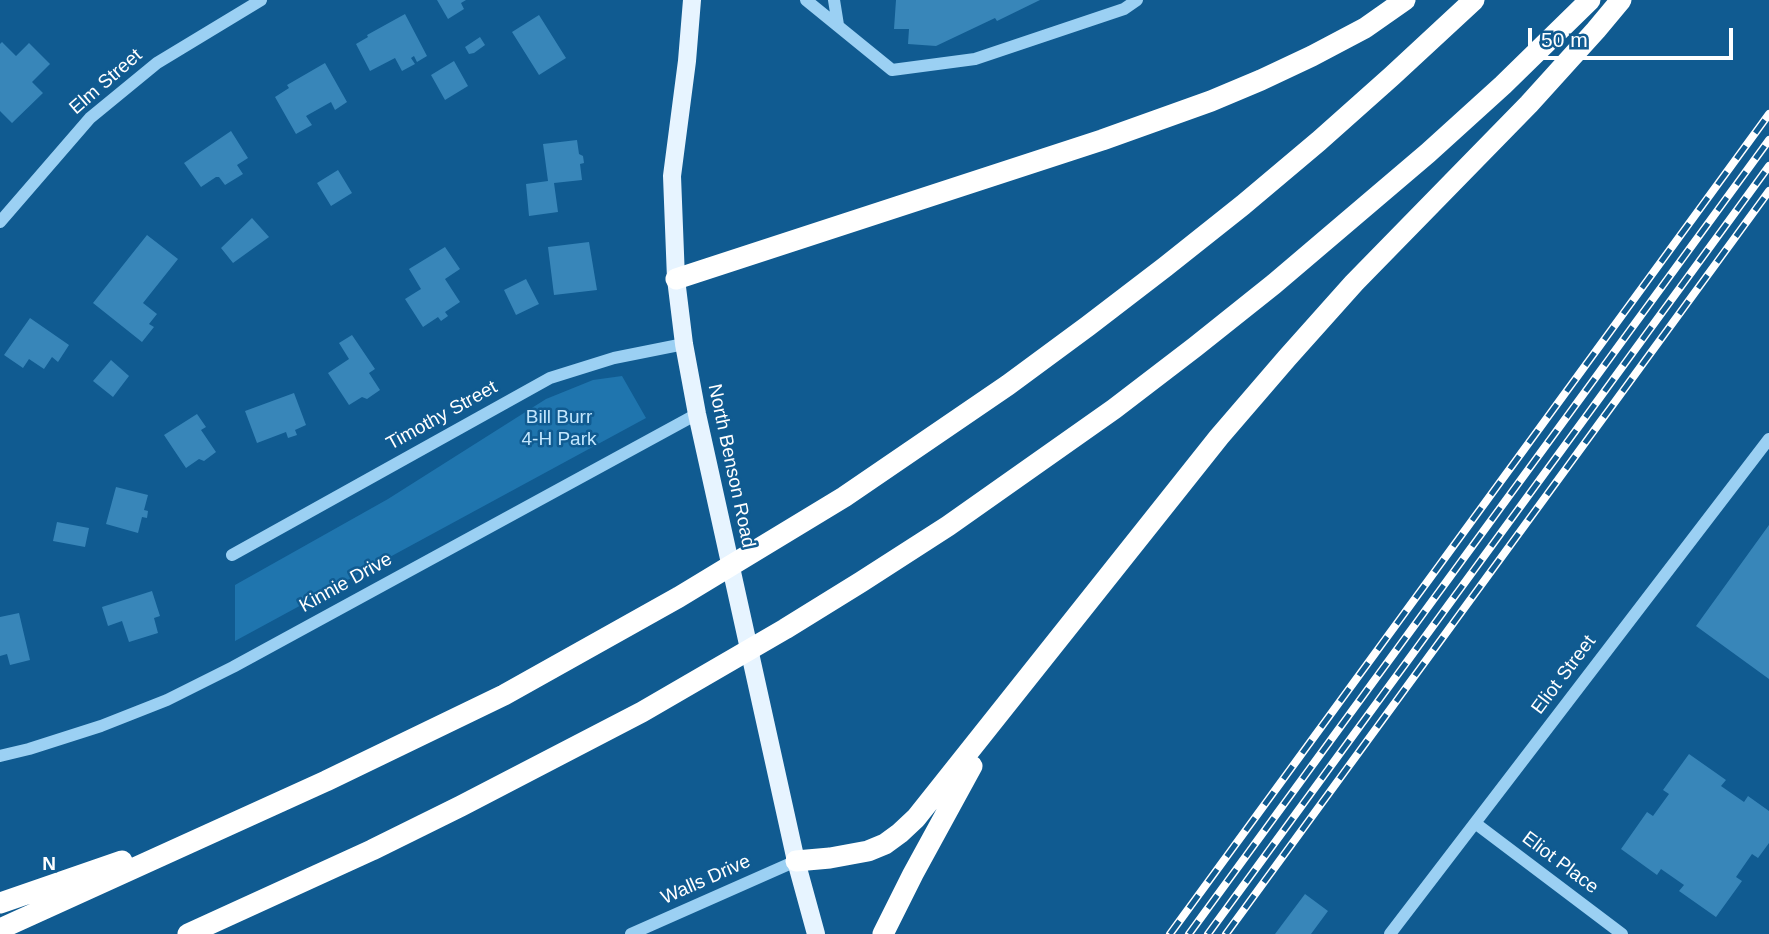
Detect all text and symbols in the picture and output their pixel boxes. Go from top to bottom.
scale bar [1531,14,1736,58]
text: 50 m [1541,28,1588,51]
street label: Elm Street [65,44,147,120]
street label: Timothy Street [383,376,501,456]
street label: North Benson Road [703,382,759,550]
park label: Bill Burr 4-H Park [522,407,596,451]
street label: Kinnie Drive [296,548,396,618]
street label: Eliot Street [1527,631,1601,719]
street label: Eliot Place [1517,827,1603,899]
north arrow [14,850,84,920]
street label: Walls Drive [658,850,754,910]
text: N [42,853,56,874]

